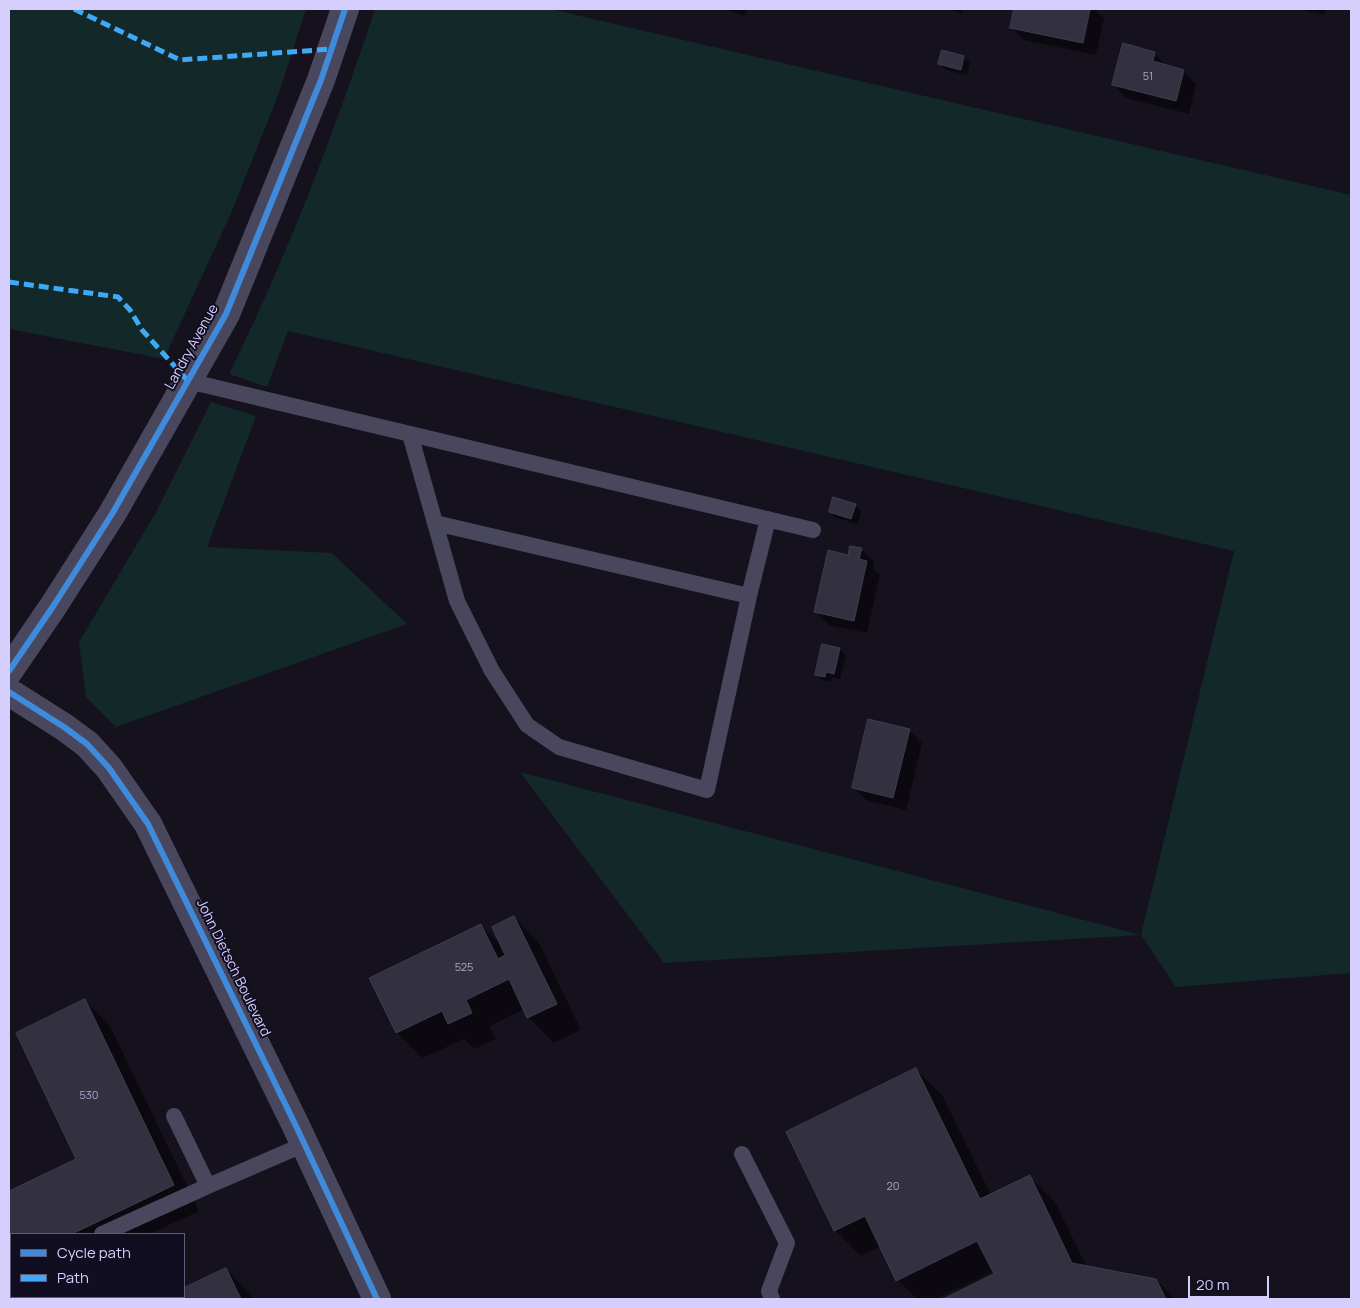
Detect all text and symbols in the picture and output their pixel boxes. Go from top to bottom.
house number: 51 [1143,70,1153,84]
street label: Landry Avenue [162,302,222,392]
street label: John Dietsch Boulevard [192,897,274,1039]
house number: 525 [455,961,473,975]
house number: 530 [79,1089,99,1103]
house number: 20 [887,1180,899,1194]
legend [10,1233,185,1298]
text: Cycle path [57,1242,131,1263]
scale bar [1190,1266,1271,1298]
text: Path [57,1267,89,1288]
text: 20 m [1196,1274,1229,1295]

